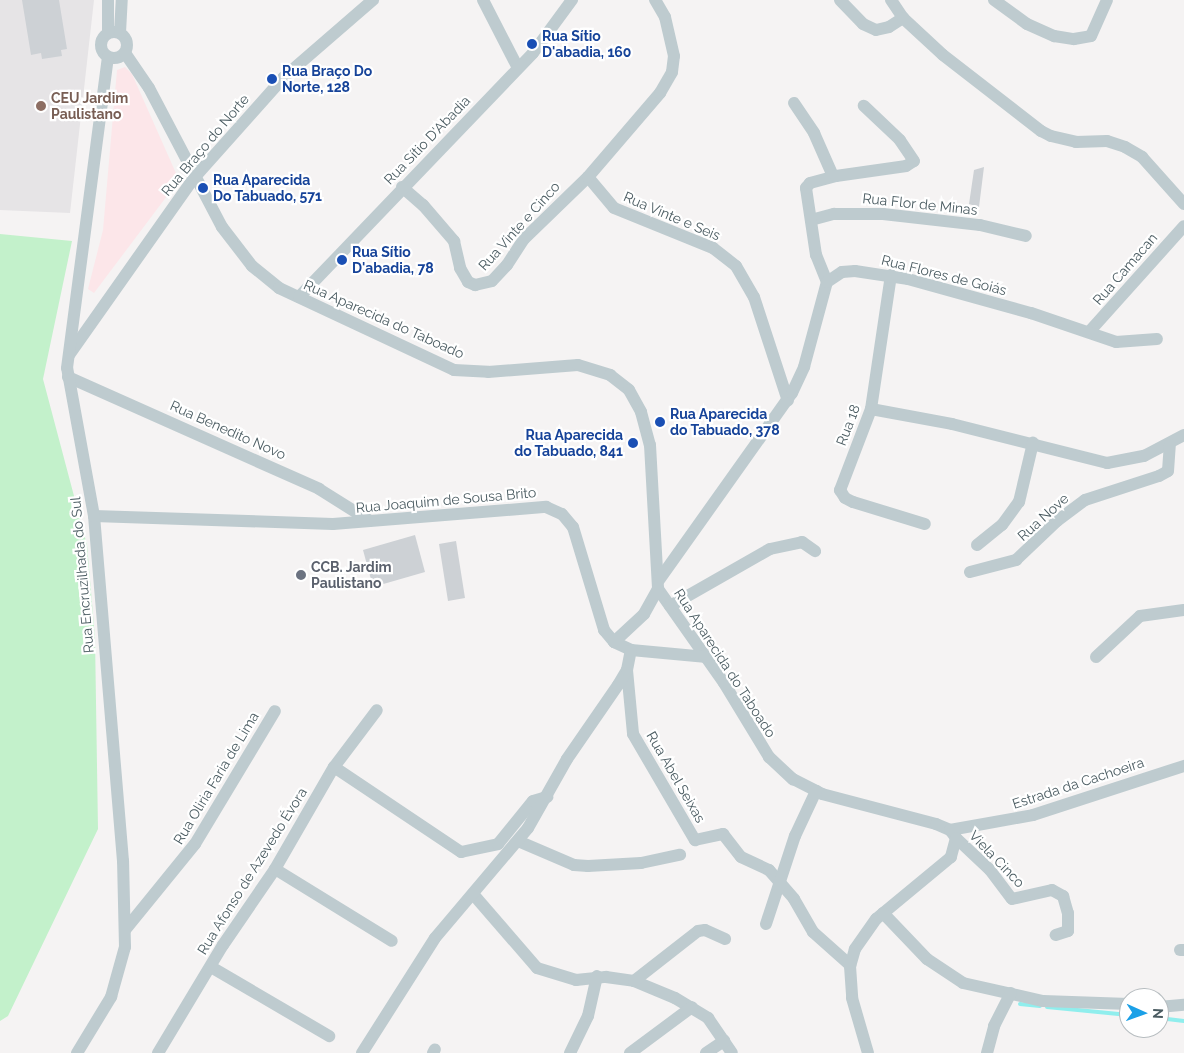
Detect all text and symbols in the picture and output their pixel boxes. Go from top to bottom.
place label: Rua Sítio D'abadia, 160 [542,28,631,60]
marker: Rua Sítio D'abadia, 160 [526,38,538,50]
place label: Rua Braço Do Norte, 128 [282,63,372,95]
marker: Rua Braço Do Norte, 128 [266,73,278,85]
place label: CEU Jardim Paulistano [51,90,129,122]
street label: Rua Braço do Norte [158,91,252,199]
street label: Rua Sítio D'Abadia [380,92,474,188]
marker: CEU Jardim Paulistano [35,100,47,112]
place label: Rua Aparecida Do Tabuado, 571 [213,172,322,204]
street label: Rua Vinte e Cinco [475,178,563,274]
marker: Rua Aparecida Do Tabuado, 571 [197,182,209,194]
street label: Rua Vinte e Seis [621,188,723,244]
street label: Rua Flor de Minas [862,190,978,218]
street label: Rua Camacan [1089,230,1161,308]
place label: Rua Sítio D'abadia, 78 [352,244,434,276]
street label: Rua Flores de Goiás [880,251,1008,299]
marker: Rua Sítio D'abadia, 78 [336,254,348,266]
street label: Rua Aparecida do Taboado [301,276,467,362]
street label: Rua Benedito Novo [167,397,289,463]
street label: Rua 18 [832,402,864,448]
place label: Rua Aparecida do Tabuado, 378 [670,406,780,438]
marker: Rua Aparecida do Tabuado, 378 [654,416,666,428]
place label: Rua Aparecida do Tabuado, 841 [514,427,623,460]
marker: Rua Aparecida do Tabuado, 841 [627,437,639,449]
street label: Rua Joaquim de Sousa Brito [355,484,537,516]
street label: Rua Nove [1014,490,1072,544]
street label: Rua Encruzilhada do Sul [67,496,97,654]
place label: CCB. Jardim Paulistano [311,559,392,592]
marker: CCB. Jardim Paulistano [295,569,307,581]
street label: Rua Aparecida do Taboado [670,585,780,741]
street label: Rua Oliria Faria de Lima [170,709,262,847]
street label: Rua Abel Seixas [643,728,709,826]
street label: Estrada da Cachoeira [1010,754,1146,812]
street label: Rua Afonso de Azevedo Évora [193,784,311,958]
street label: Viela Cinco [966,827,1028,891]
north arrow [1119,988,1169,1038]
text: N [1150,1008,1166,1019]

